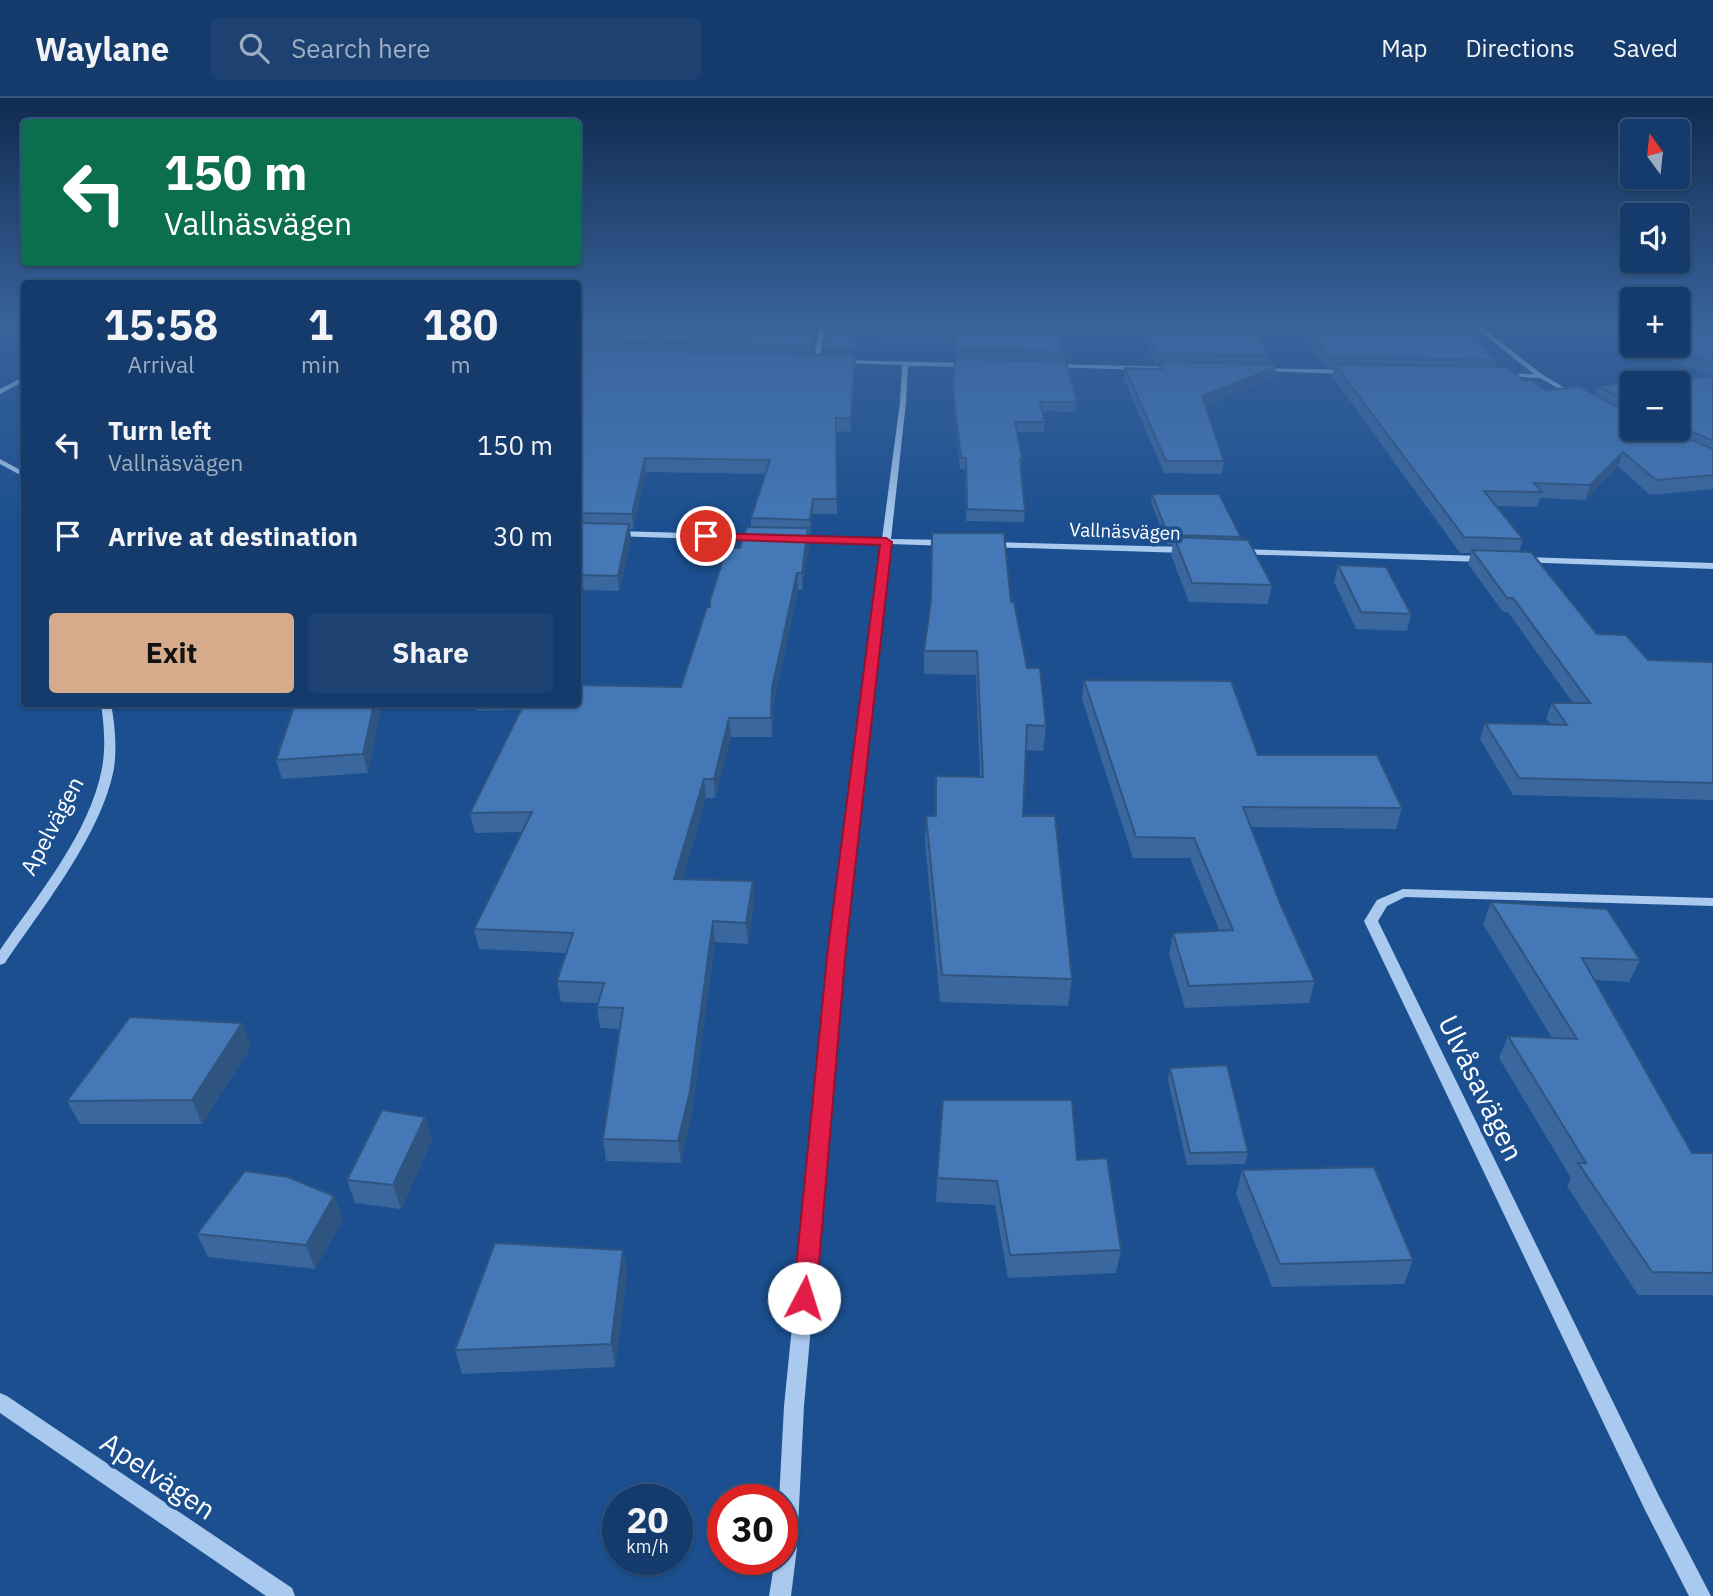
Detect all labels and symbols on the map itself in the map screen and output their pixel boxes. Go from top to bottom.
north arrow [1620,119,1690,189]
pin [676,506,736,566]
street label: Vallnäsvägen [1069,517,1181,545]
street label: Apelvägen [13,771,90,880]
street label: Ulvåsavägen [1430,1009,1533,1167]
position arrow [767,1261,841,1335]
street label: Apelvägen [94,1424,223,1528]
speed limit sign: 30 [707,1484,798,1575]

